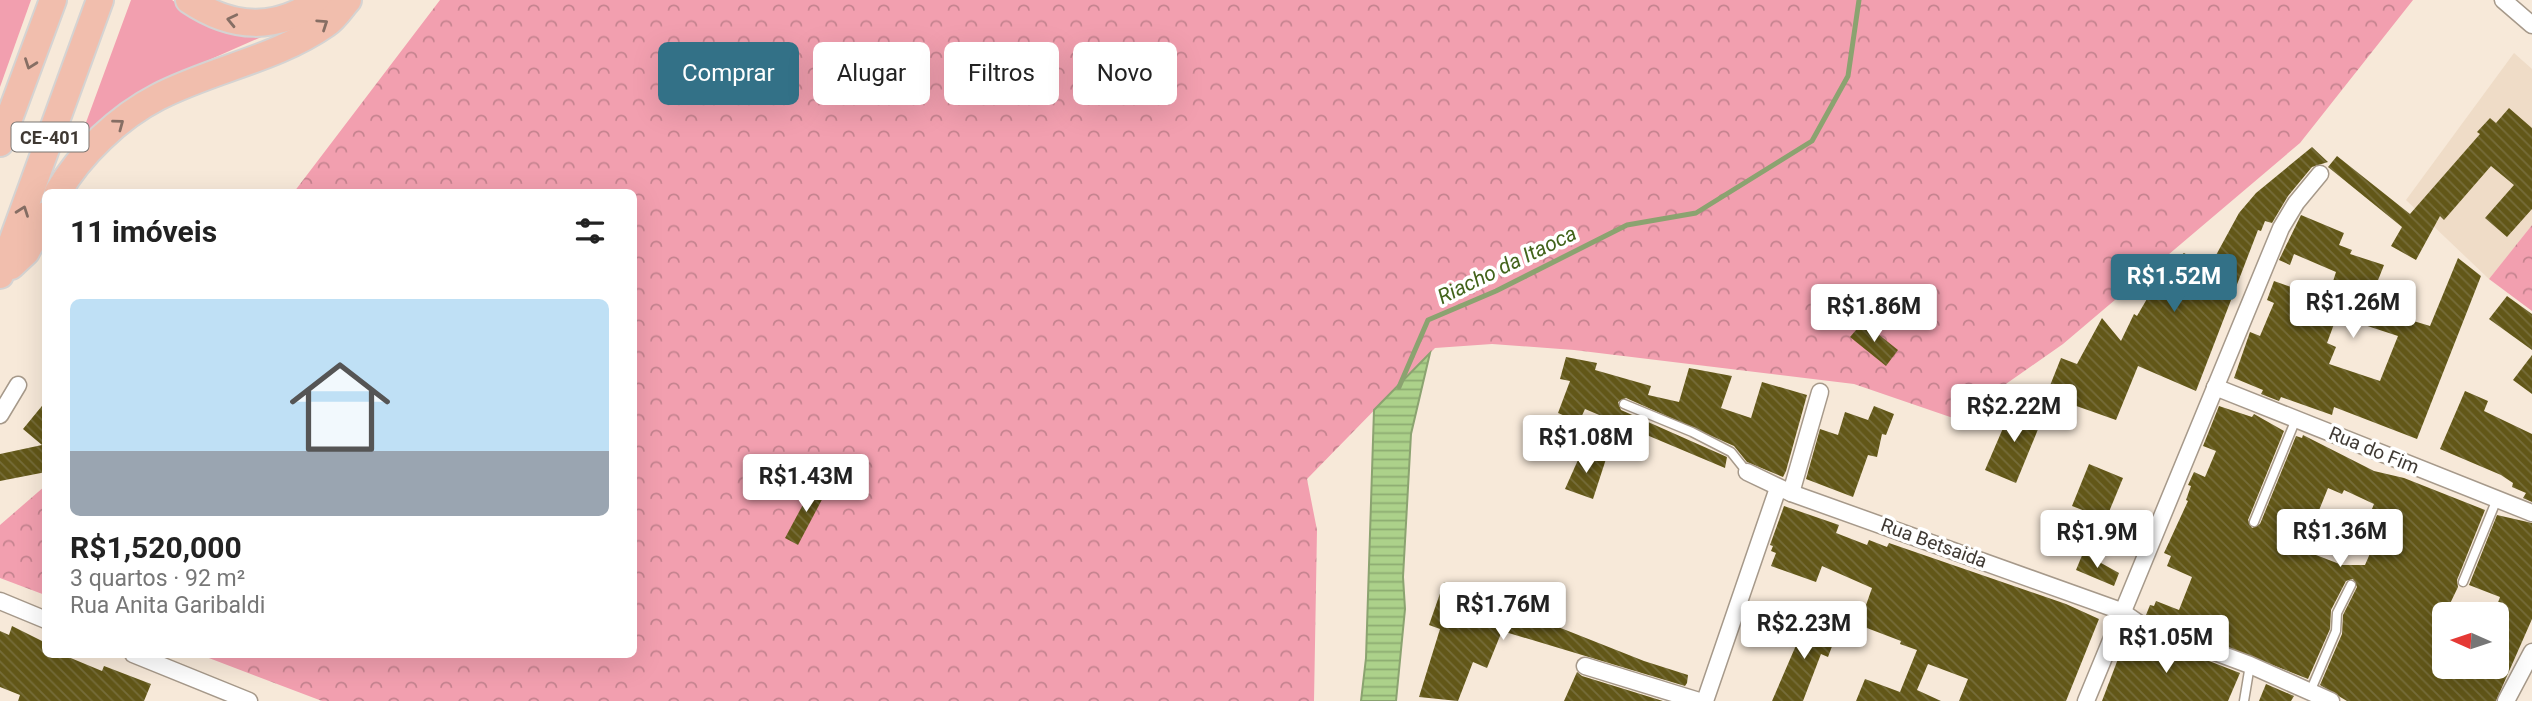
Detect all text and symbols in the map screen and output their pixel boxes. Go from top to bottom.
one-way arrow [226,14,238,28]
one-way arrow [315,20,328,33]
chip: Comprar [658,42,799,105]
chip: Alugar [813,42,930,105]
chip: Filtros [944,42,1059,105]
chip: Novo [1073,42,1177,105]
one-way arrow [24,57,38,69]
one-way arrow [112,120,124,132]
road number: CE-401 [12,122,88,152]
one-way arrow [15,205,29,217]
icon: filters [571,212,609,250]
text: 11 imóveis [70,214,217,249]
water label: Riacho da Itaoca [1434,221,1580,309]
pin: R$1.52M [2109,254,2239,314]
text: R$1.52M [2127,263,2221,290]
pin: R$1.26M [2288,280,2418,340]
pin: R$1.86M [1809,284,1939,344]
text: R$1.26M [2306,289,2400,316]
text: R$1.86M [1827,293,1921,320]
icon: home [277,344,403,470]
pin: R$2.22M [1949,384,2079,444]
text: R$2.22M [1967,393,2061,420]
pin: R$1.08M [1521,416,1651,475]
street label: Rua do Fim [2326,421,2422,479]
text: R$1.08M [1539,424,1633,451]
pin: R$1.43M [741,454,871,514]
text: R$1.43M [759,463,853,490]
pin: R$1.9M [2040,510,2154,570]
pin: R$1.36M [2275,510,2405,569]
street label: Rua Betsaida [1878,513,1990,573]
text: R$1.36M [2293,518,2387,545]
text: R$1.9M [2056,519,2138,546]
text: R$1,520,000 [70,530,242,565]
text: 3 quartos · 92 m² [70,565,245,592]
pin: R$1.76M [1438,582,1568,642]
text: R$1.76M [1456,591,1550,618]
text: Rua Anita Garibaldi [70,592,265,619]
pin: R$2.23M [1739,602,1869,661]
north arrow [2432,602,2510,679]
map controls [2432,602,2509,679]
text: R$2.23M [1757,610,1851,637]
pin: R$1.05M [2101,616,2231,675]
text: R$1.05M [2119,624,2213,651]

